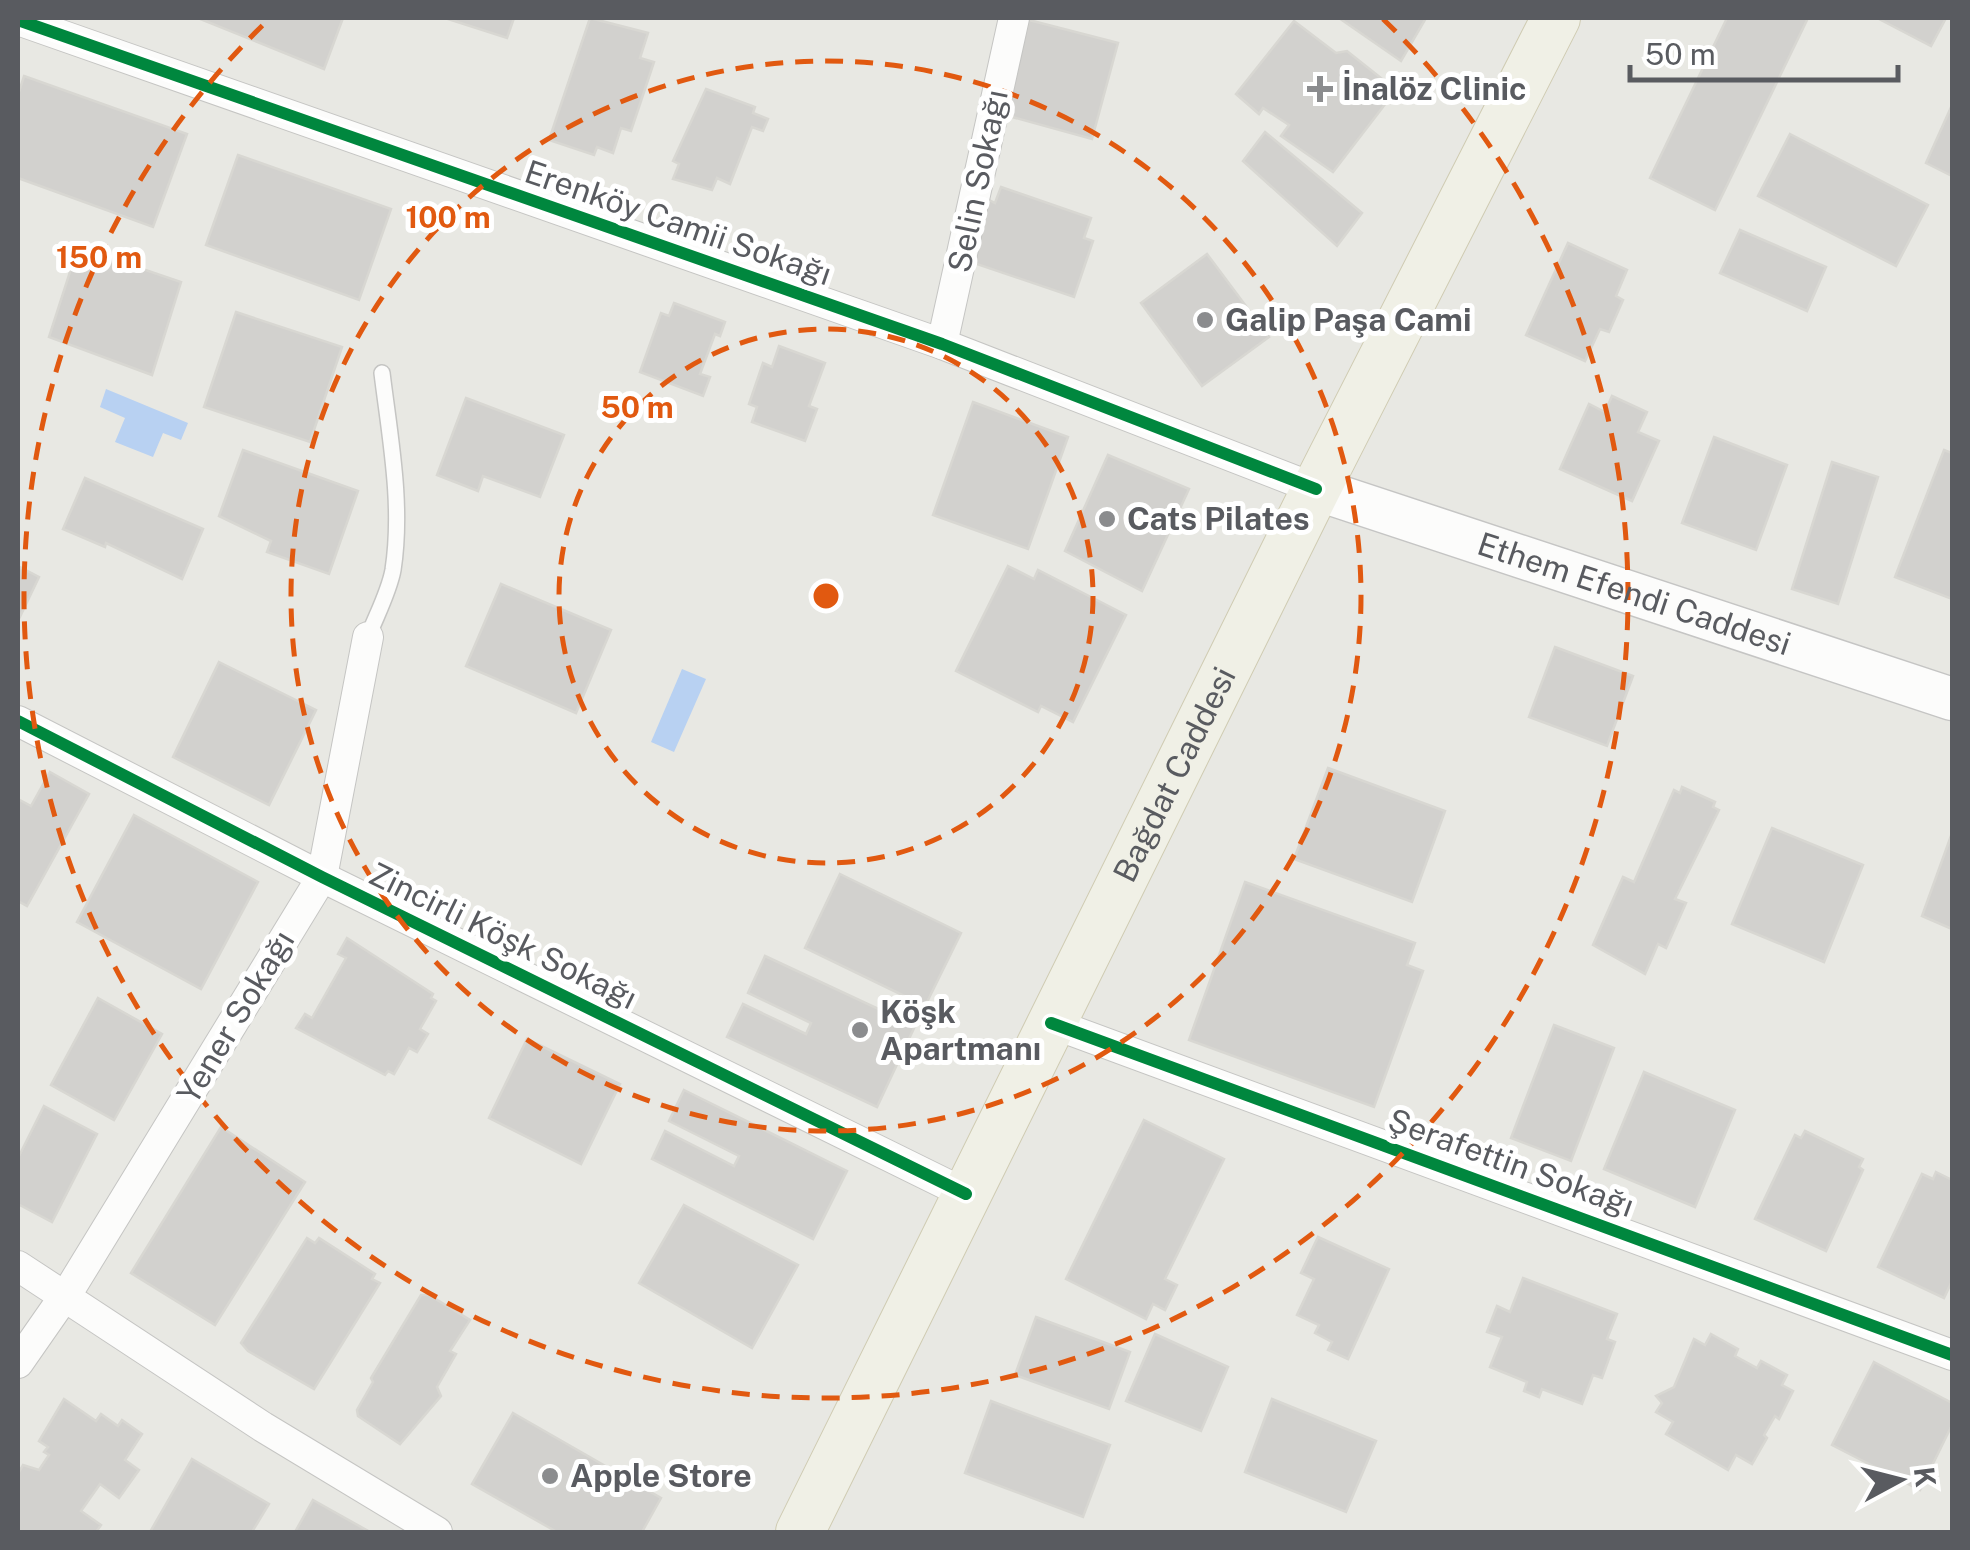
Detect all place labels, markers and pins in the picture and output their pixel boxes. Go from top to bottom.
place label: İnalöz Clinic [1342,70,1527,107]
marker: İnalöz Clinic [1307,76,1333,102]
place label: Galip Paşa Cami [1225,301,1472,338]
marker: Galip Paşa Cami [1194,309,1216,331]
place label: Cats Pilates [1127,500,1310,537]
marker: Cats Pilates [1096,508,1118,530]
centre of rings [808,578,844,614]
place label: Köşk Apartmanı [880,993,1041,1067]
marker: Köşk Apartmanı [849,1019,871,1041]
place label: Apple Store [570,1457,752,1494]
marker: Apple Store [539,1465,561,1487]

